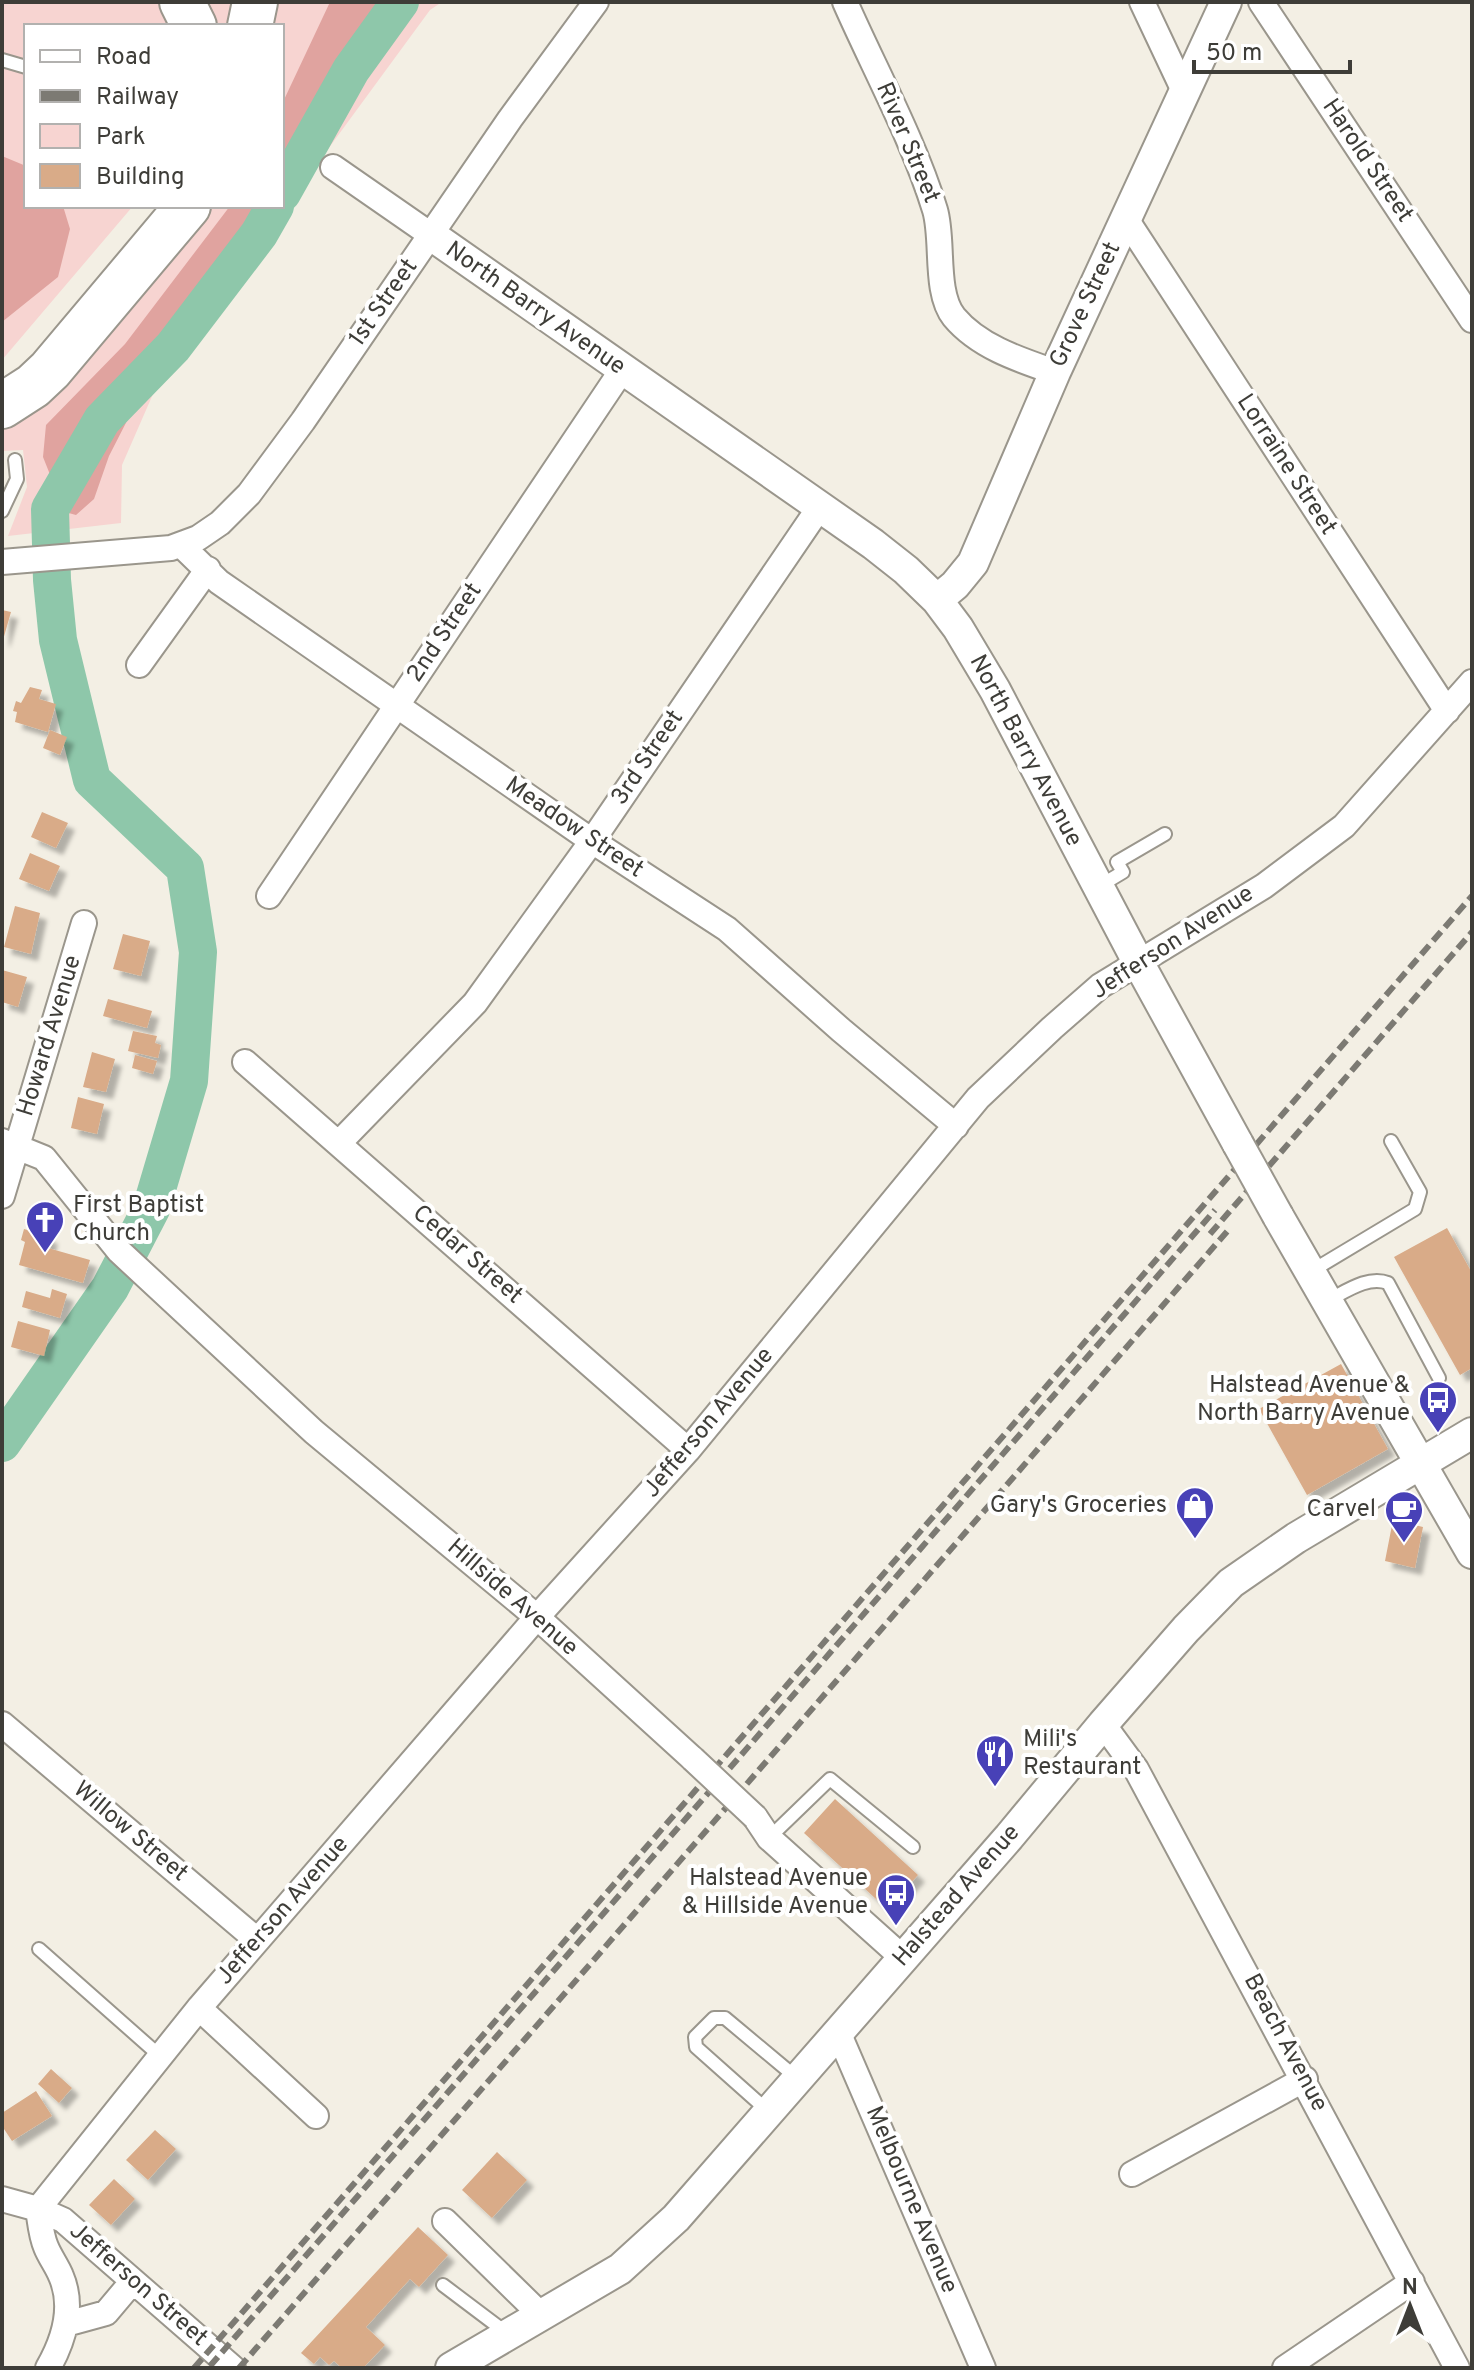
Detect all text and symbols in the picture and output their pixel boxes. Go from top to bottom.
legend [24,24,284,208]
scale bar [1194,24,1350,74]
text: 50 m [1206,39,1262,69]
text: Road [96,43,152,73]
street label: River Street [868,78,946,208]
text: Railway [96,83,179,113]
street label: Harold Street [1315,93,1419,229]
text: Park [96,123,146,153]
text: Building [96,163,185,193]
street label: North Barry Avenue [439,236,631,382]
street label: Grove Street [1044,237,1128,373]
street label: 1st Street [343,253,425,353]
street label: Lorraine Street [1229,389,1343,541]
street label: 2nd Street [401,577,489,689]
street label: North Barry Avenue [962,650,1088,852]
street label: 3rd Street [605,705,691,811]
street label: Meadow Street [499,771,649,885]
street label: Jefferson Avenue [1086,879,1260,1007]
street label: Howard Avenue [11,952,89,1120]
place label: First Baptist Church [73,1191,204,1249]
church icon: First Baptist Church [24,1199,66,1254]
street label: Cedar Street [406,1199,528,1311]
street label: Jefferson Avenue [637,1342,781,1504]
place label: Halstead Avenue & North Barry Avenue [1197,1371,1410,1429]
bus stop icon: Halstead Avenue & North Barry Avenue [1417,1379,1459,1434]
shop icon: Gary's Groceries [1174,1485,1216,1540]
cafe icon: Carvel [1383,1489,1425,1544]
place label: Gary's Groceries [990,1491,1167,1521]
place label: Carvel [1307,1495,1376,1525]
street label: Hillside Avenue [440,1533,584,1663]
place label: Mili's Restaurant [1023,1725,1141,1783]
restaurant icon: Mili's Restaurant [974,1733,1016,1788]
street label: Willow Street [66,1775,194,1889]
street label: Halstead Avenue [887,1819,1027,1973]
street label: Jefferson Avenue [210,1831,356,1991]
place label: Halstead Avenue & Hillside Avenue [682,1864,868,1922]
bus stop icon: Halstead Avenue & Hillside Avenue [875,1872,917,1927]
street label: Beach Avenue [1236,1969,1334,2117]
street label: Melbourne Avenue [858,2102,964,2298]
street label: Jefferson Street [63,2217,213,2353]
north arrow [1370,2266,1450,2346]
text: N [1402,2275,1418,2302]

